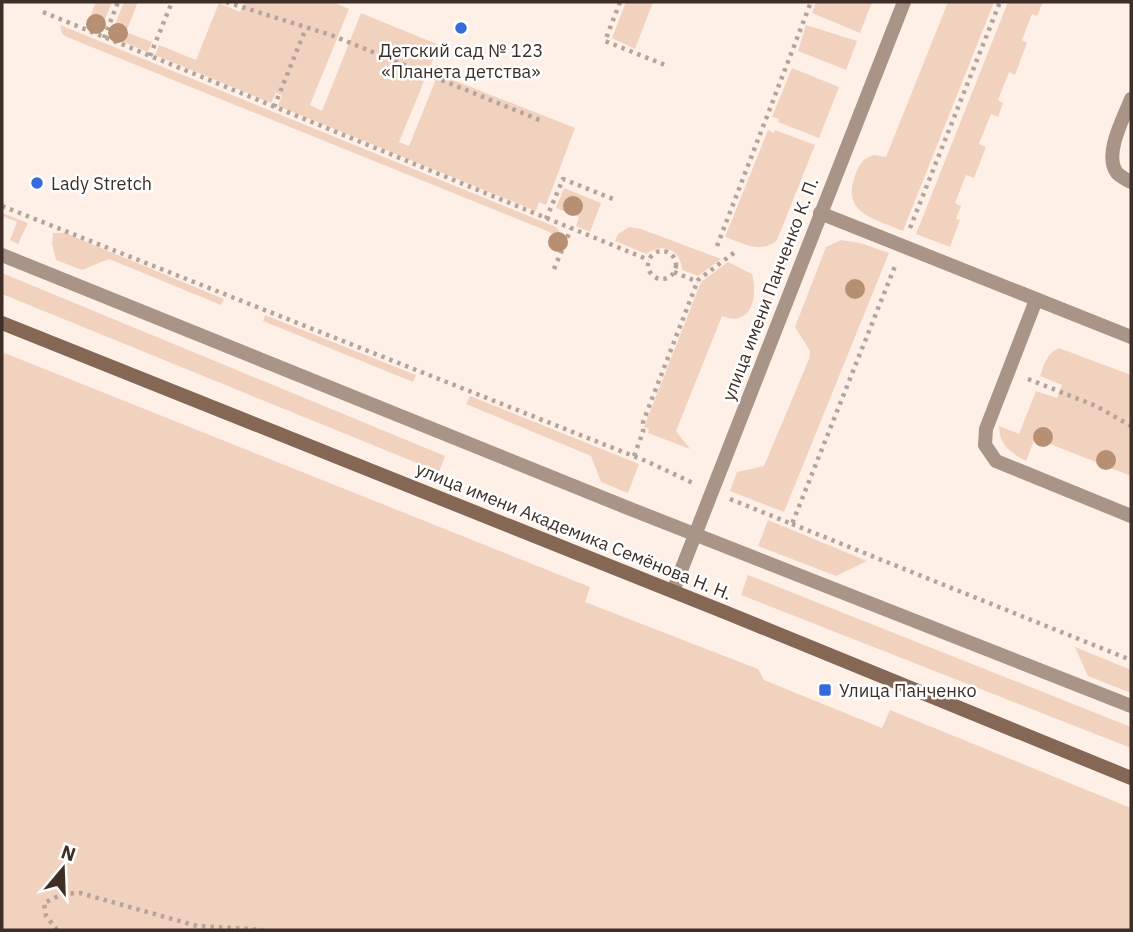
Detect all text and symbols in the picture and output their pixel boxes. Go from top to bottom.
marker: Детский сад № 123 «Планета детства» [453,20,469,36]
place label: Детский сад № 123 «Планета детства» [379,39,543,83]
place label: Lady Stretch [51,172,152,195]
street label: улица имени Панченко К. П. [717,174,823,404]
marker: Lady Stretch [29,175,45,191]
street label: улица имени Академика Семёнова Н. Н. [413,457,735,605]
place label: Улица Панченко [839,679,977,702]
marker: Улица Панченко [817,682,833,698]
north arrow [28,834,98,904]
text: N [58,839,79,867]

